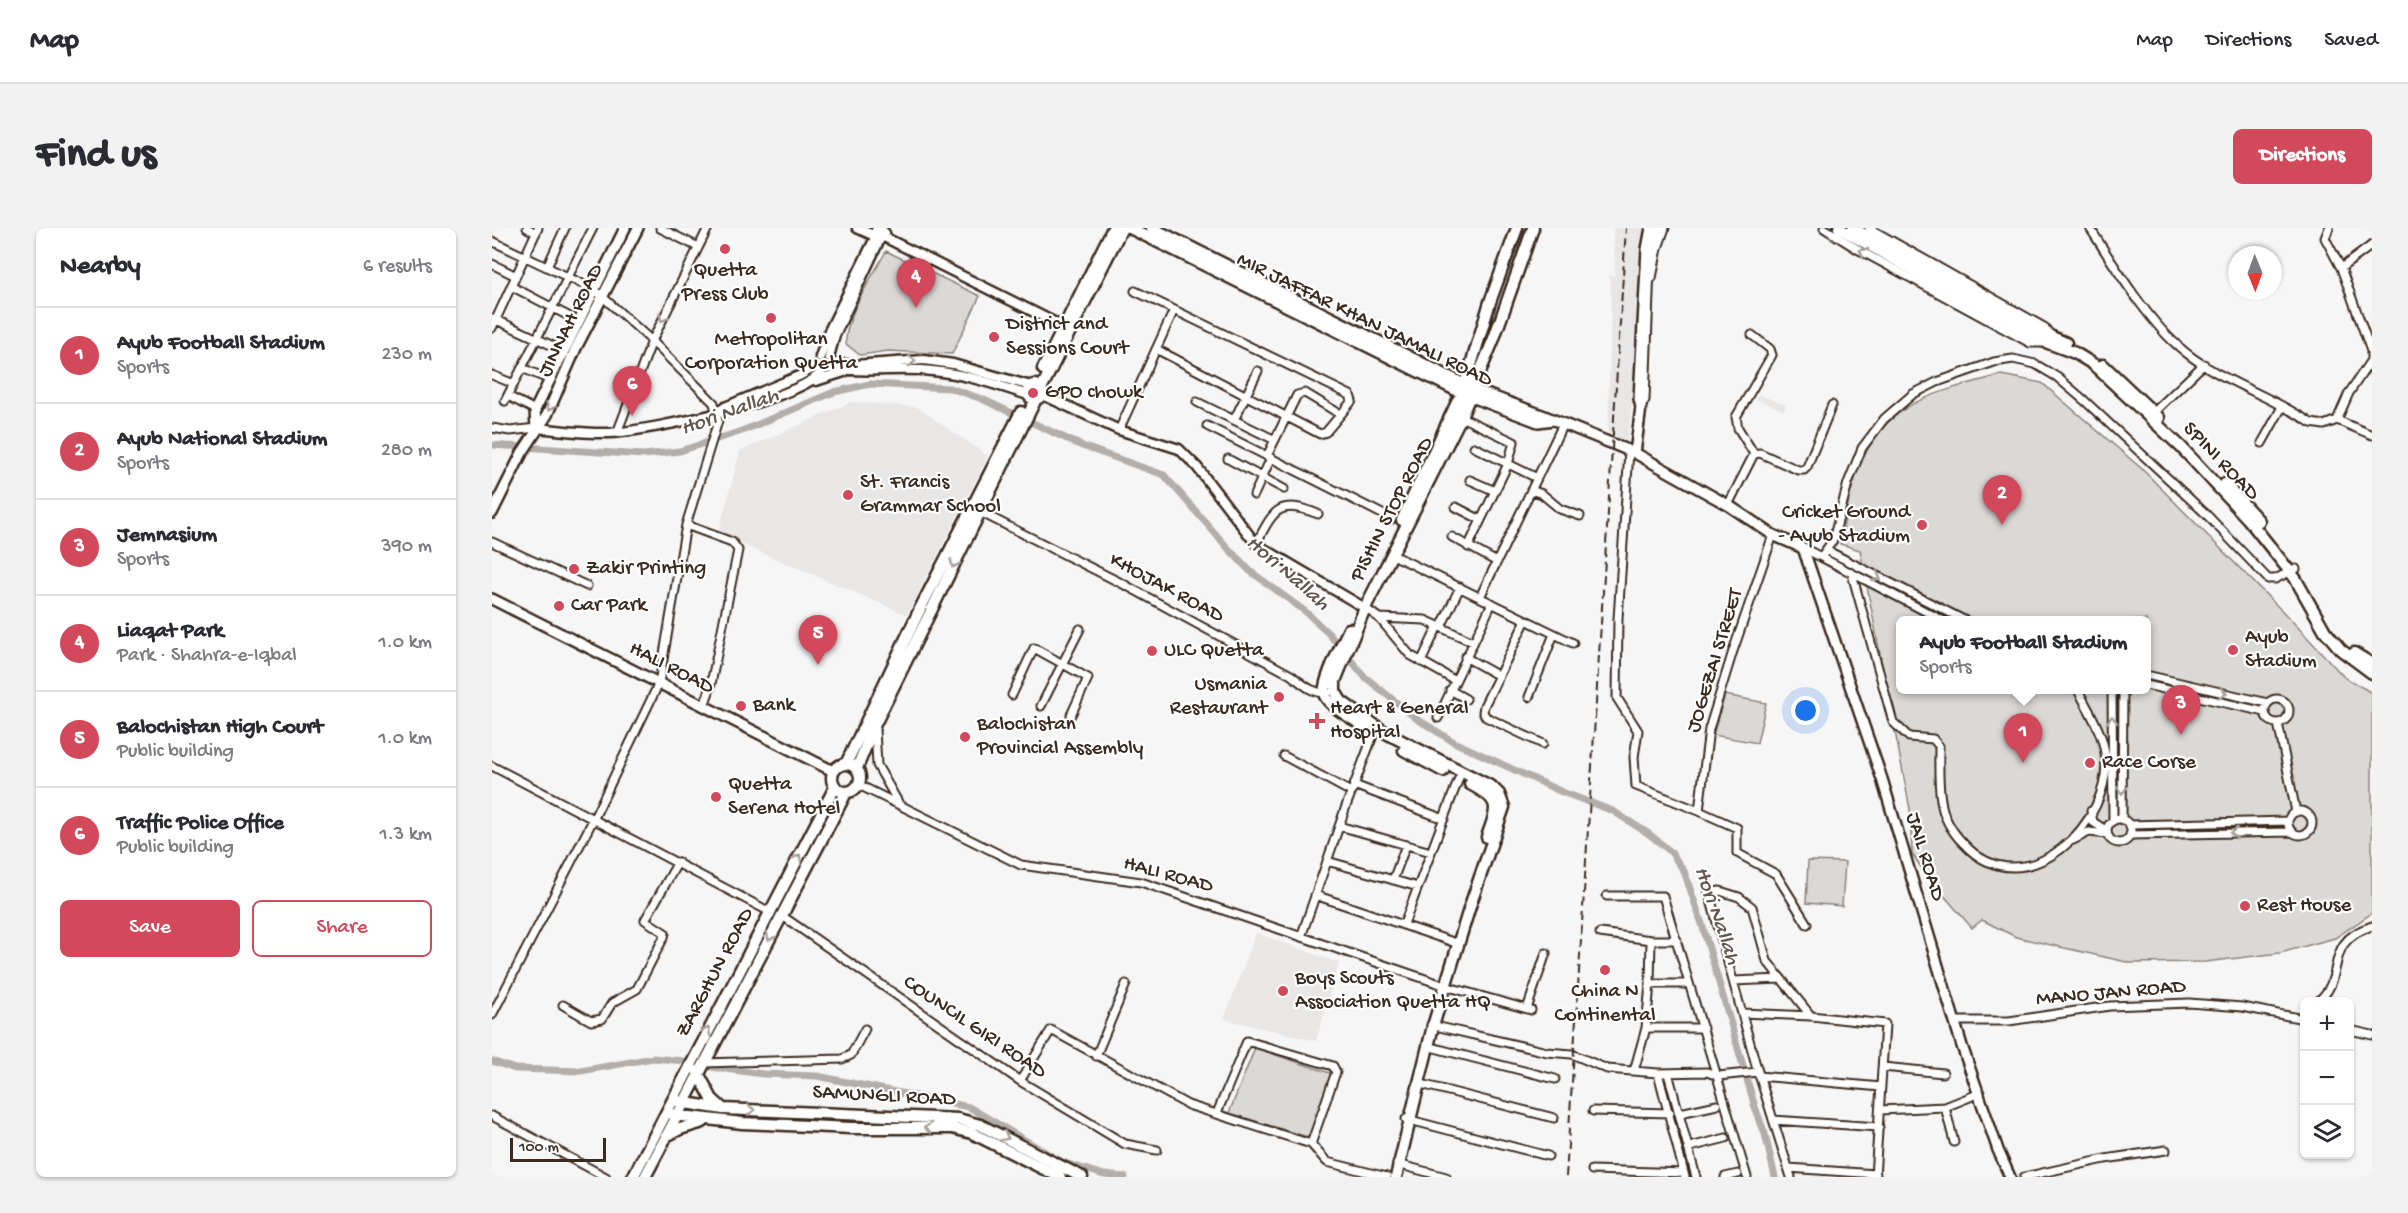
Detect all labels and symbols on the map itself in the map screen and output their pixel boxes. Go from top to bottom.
marker: Quetta Press Club [718,242,732,256]
north arrow [2228,246,2282,300]
street label: MIR JAFFAR KHAN JAMALI ROAD [1232,248,1496,394]
one-way arrow [1859,248,1869,259]
place label: Quetta Press Club [680,259,769,308]
pin: 4 [896,259,936,308]
street label: JINNAH ROAD [534,260,610,382]
marker: Metropolitan Corporation Quetta [764,311,778,325]
one-way arrow [659,312,671,323]
place label: District and Sessions Court [1004,313,1131,362]
place label: Metropolitan Corporation Quetta [685,328,859,377]
marker: District and Sessions Court [987,330,1001,344]
one-way arrow [907,354,916,367]
pin: 6 [612,366,652,416]
place label: GPO chowk [1045,381,1145,406]
water label: Hori Nallah [678,383,783,443]
marker: GPO chowk [1026,386,1040,400]
one-way arrow [546,400,558,411]
street label: SPINI ROAD [2176,417,2264,507]
street label: PISHIN STOP ROAD [1345,433,1440,587]
place label: St. Francis Grammar School [860,471,1001,520]
pin: 2 [1982,476,2022,525]
marker: St. Francis Grammar School [841,488,855,502]
place label: Cricket Ground - Ayub Stadium [1778,501,1912,550]
marker: Cricket Ground - Ayub Stadium [1915,518,1929,532]
water label: Hori Nallah [1240,531,1334,617]
street label: KHOJAK ROAD [1105,548,1228,630]
place label: Zakir Printing [586,557,706,582]
one-way arrow [950,558,961,568]
marker: Zakir Printing [567,562,581,576]
one-way arrow [1871,570,1882,581]
street label: JOGEZAI STREET [1682,585,1750,736]
place label: Car Park [571,594,649,619]
marker: Car Park [552,599,566,613]
pin: 5 [798,616,838,665]
place label: Ayub Stadium [2245,626,2317,675]
street label: HALI ROAD [624,637,718,701]
place label: ULC Quetta [1164,639,1265,664]
marker: Ayub Stadium [2226,643,2240,657]
marker: ULC Quetta [1145,644,1159,658]
place label: Usmania Restaurant [1170,673,1269,722]
one-way arrow [2218,685,2228,698]
pin: 3 [2162,686,2200,735]
marker: Usmania Restaurant [1272,690,1286,704]
place label: Bank [752,694,797,719]
your location [1791,696,1820,725]
place label: Heart & General Hospital [1330,697,1469,746]
marker: Bank [734,699,748,713]
marker: Heart & General Hospital [1308,712,1326,730]
place label: Balochistan Provincial Assembly [976,713,1143,762]
pin: 1 [2004,714,2042,763]
one-way arrow [2106,716,2118,725]
marker: Balochistan Provincial Assembly [958,730,972,744]
place label: Race Corse [2102,751,2197,776]
marker: Race Corse [2083,756,2097,770]
place label: Quetta Serena Hotel [728,773,840,822]
one-way arrow [2116,785,2129,794]
marker: Quetta Serena Hotel [709,790,723,804]
street label: JAIL ROAD [1899,810,1949,904]
one-way arrow [2229,827,2238,839]
street label: HALI ROAD [1120,852,1216,900]
one-way arrow [790,854,802,865]
water label: Hori Nallah [1687,864,1745,969]
place label: Rest House [2257,894,2353,919]
marker: Rest House [2238,899,2252,913]
street label: ZARGHUN ROAD [671,904,761,1042]
one-way arrow [765,931,777,942]
marker: China N Continental [1598,963,1612,977]
place label: Boys Scouts Association Quetta HQ [1294,967,1491,1016]
street label: COUNCIL GIRI ROAD [897,971,1051,1086]
street label: MANO JAN ROAD [2035,975,2187,1013]
place label: China N Continental [1554,980,1656,1029]
marker: Boys Scouts Association Quetta HQ [1276,984,1290,998]
one-way arrow [700,1027,711,1037]
street label: SAMUNGLI ROAD [812,1081,956,1113]
one-way arrow [746,1104,755,1117]
one-way arrow [924,1121,933,1134]
one-way arrow [999,1130,1010,1142]
scale bar [510,1135,606,1162]

